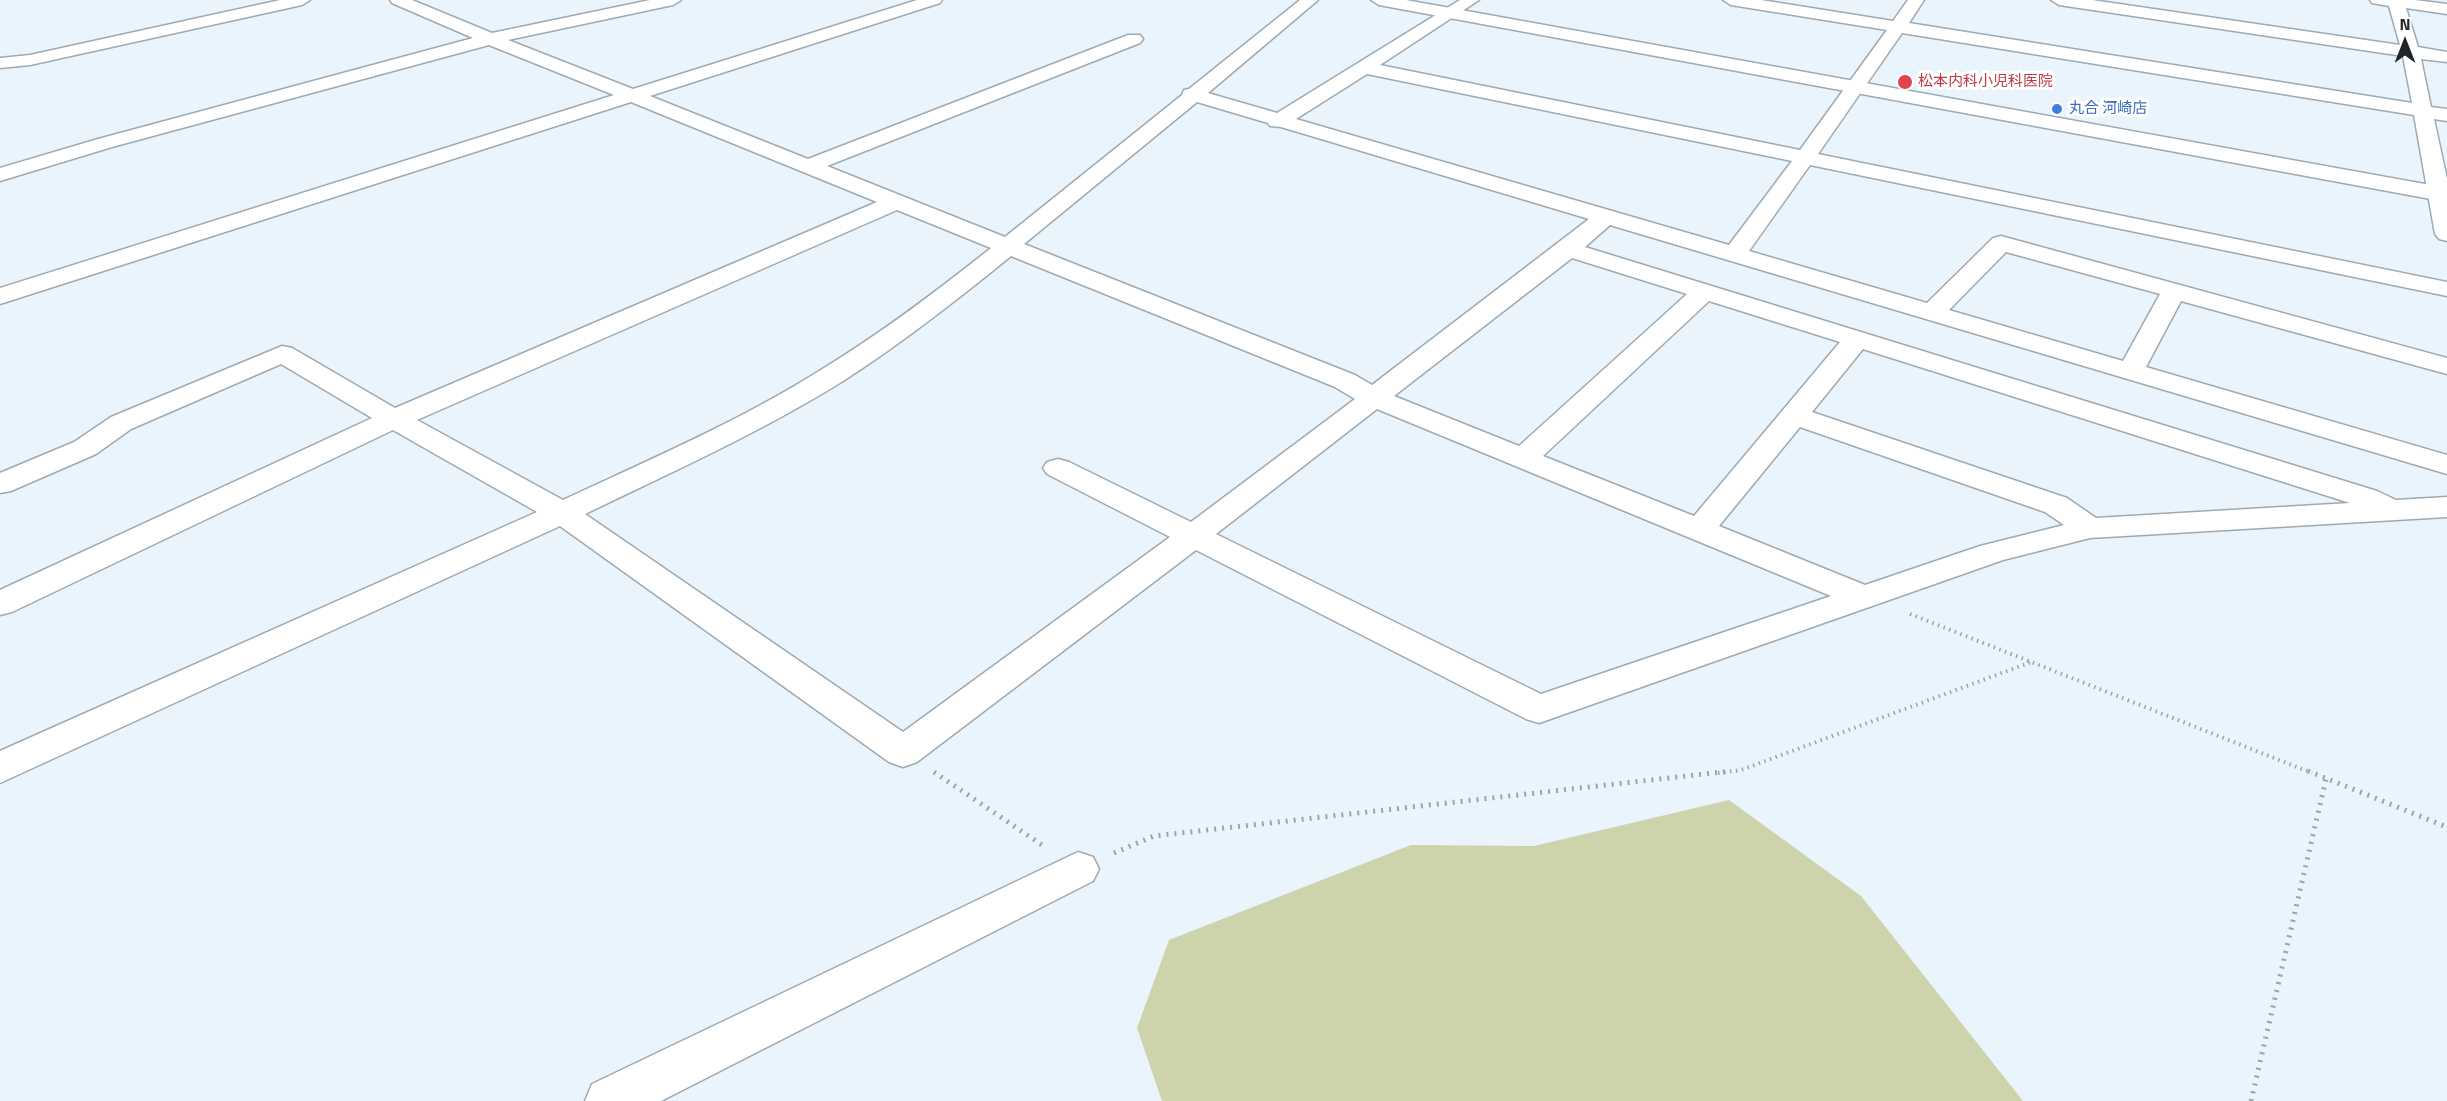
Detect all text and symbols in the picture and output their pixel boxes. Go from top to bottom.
north arrow [2375,12,2435,72]
text: N [2399,12,2411,36]
marker: 松本内科小児科医院 [1896,73,1914,91]
place label: 松本内科小児科医院 [1918,73,2053,91]
place label: 丸合 河崎店 [2069,100,2147,118]
marker: 丸合 河崎店 [2050,102,2064,116]

